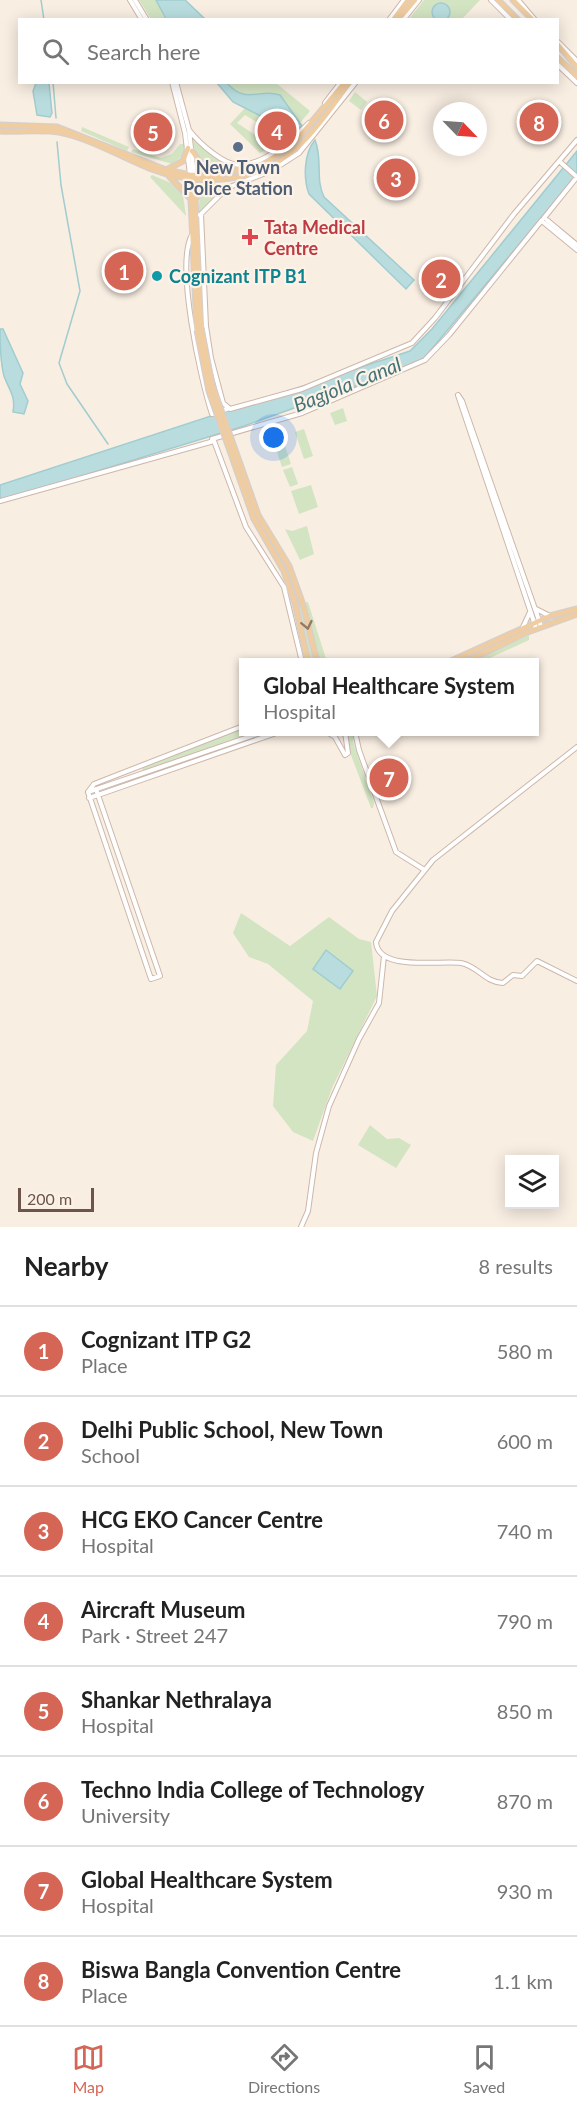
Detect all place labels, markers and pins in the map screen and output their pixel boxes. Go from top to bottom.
pin: 6 [364,98,404,142]
pin: 8 [520,100,558,144]
pin: 4 [258,108,296,154]
pin: 5 [134,110,172,154]
marker: New Town Police Station [231,140,245,154]
place label: New Town Police Station [183,156,293,199]
pin: 3 [376,156,416,201]
place label: Tata Medical Centre [264,216,365,259]
marker: Tata Medical Centre [241,228,259,246]
pin: 1 [104,248,144,294]
pin: 2 [422,256,460,302]
place label: Cognizant ITP B1 [169,265,307,287]
marker: Cognizant ITP B1 [150,269,164,283]
pin: 7 [370,756,408,800]

